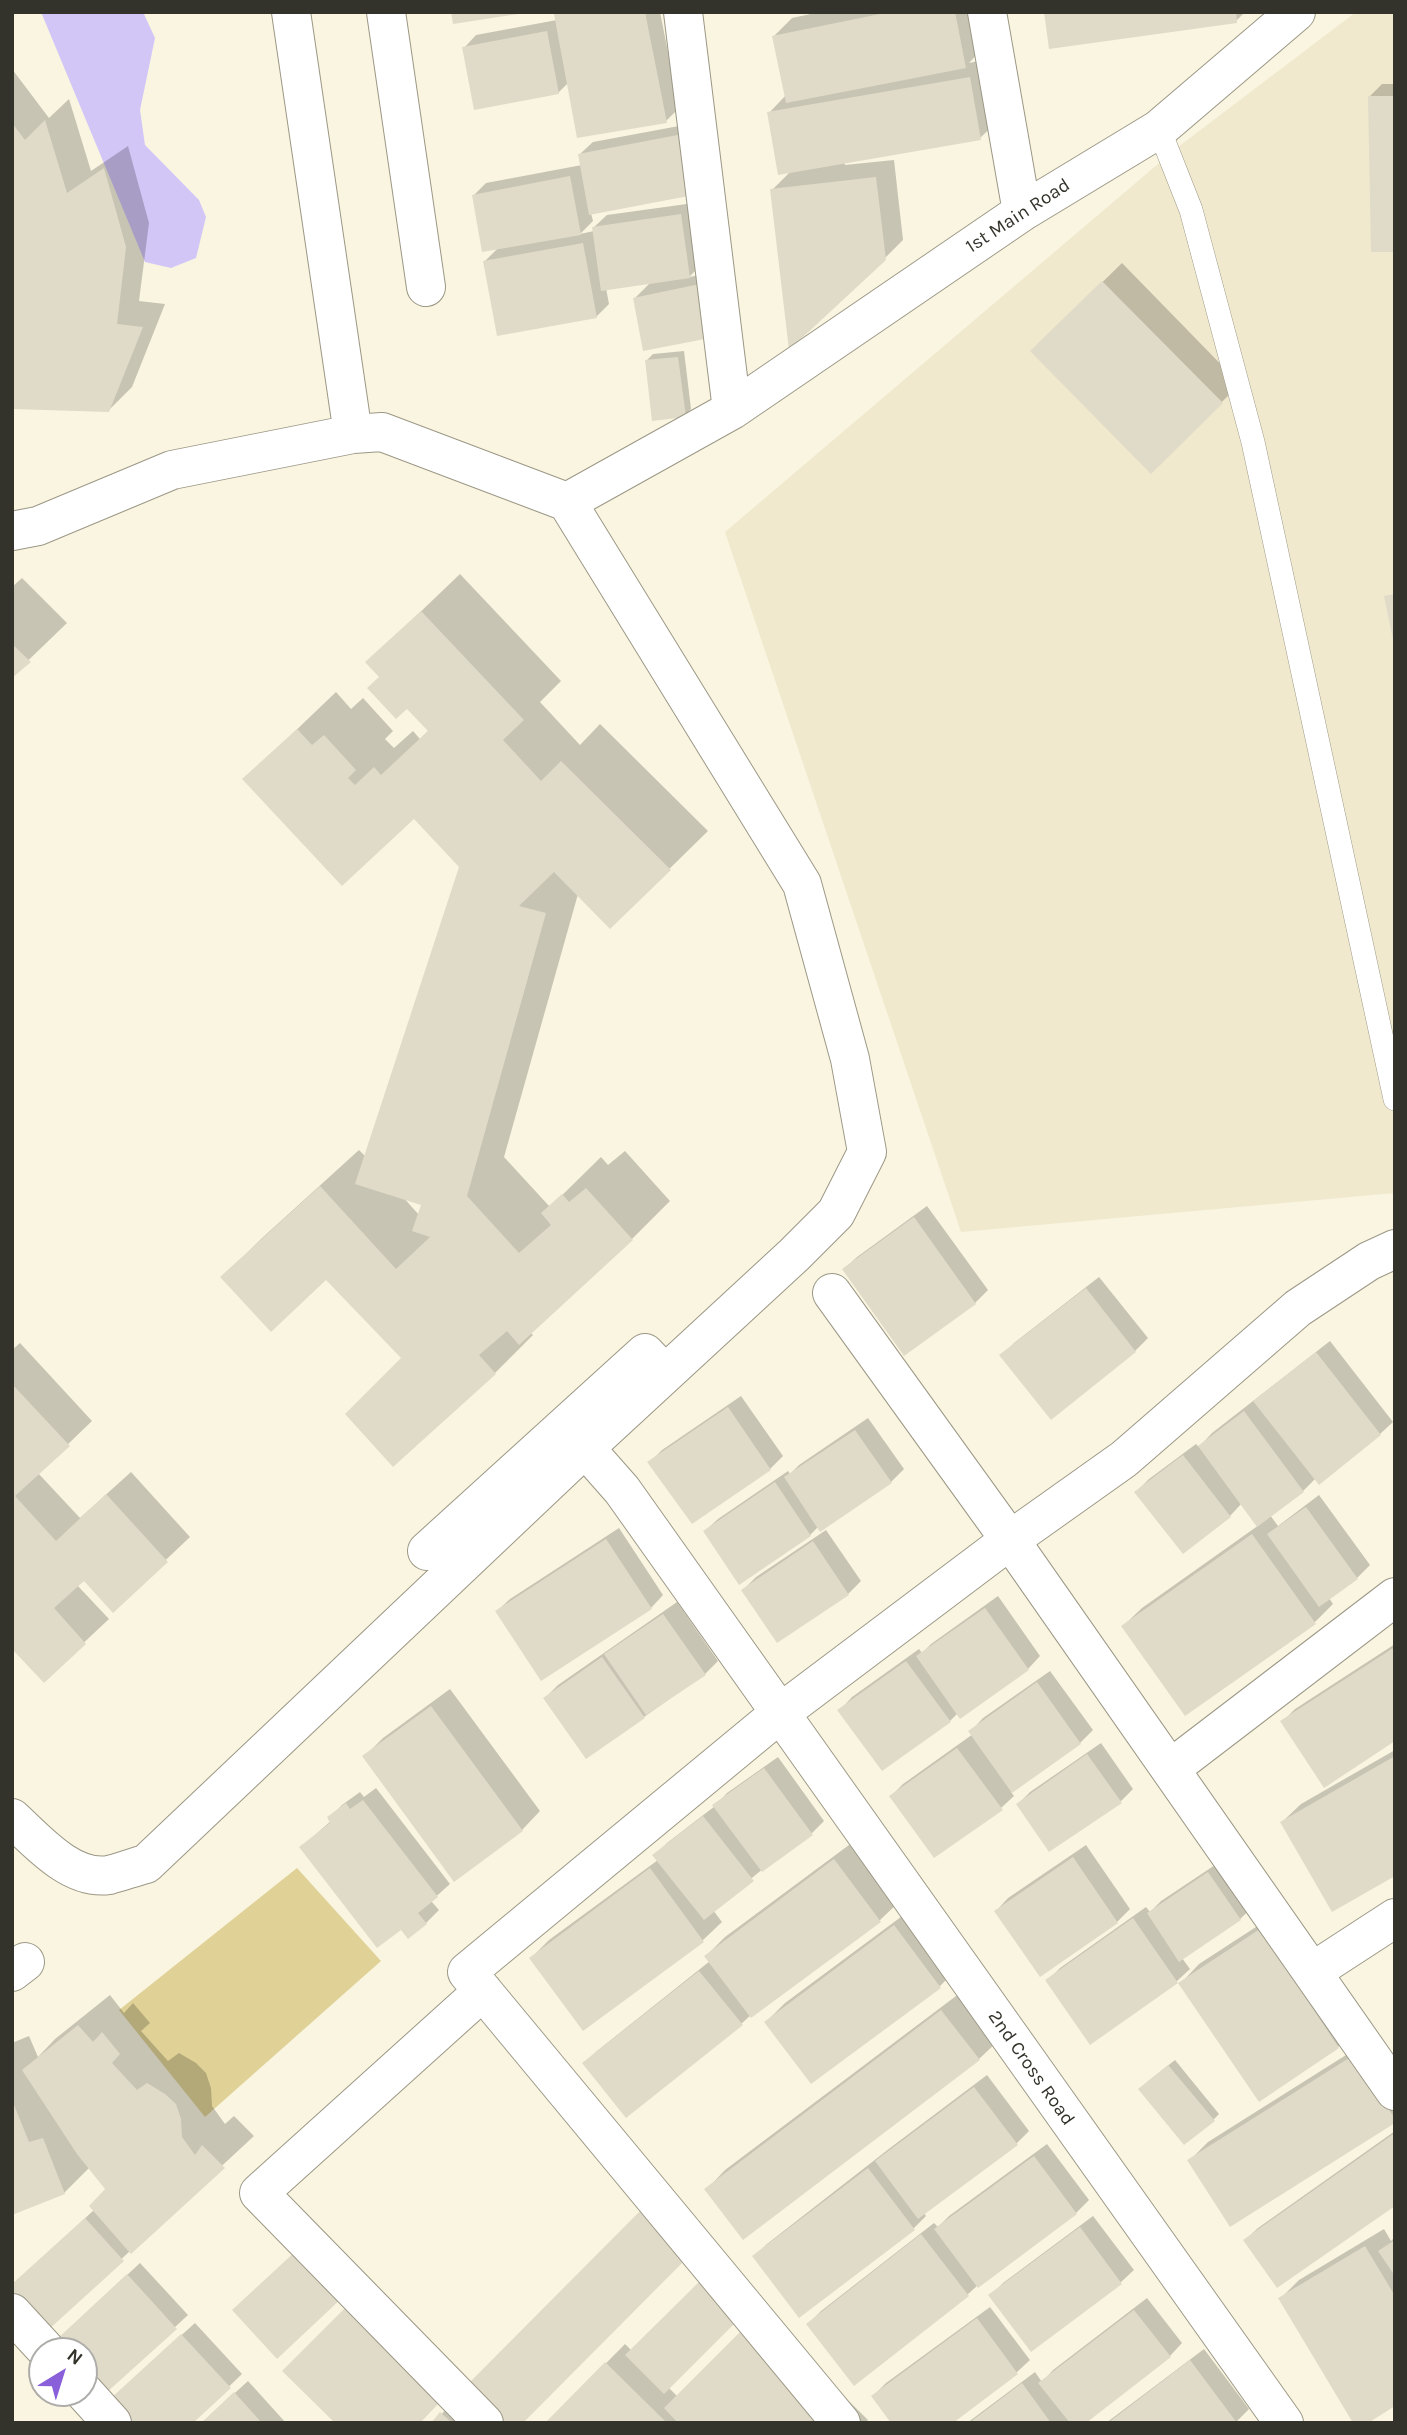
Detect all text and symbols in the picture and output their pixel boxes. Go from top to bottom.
street label: 1st Main Road [962,174,1074,258]
street label: 2nd Cross Road [983,2006,1079,2130]
north arrow [28,2337,98,2407]
text: N [63,2344,87,2370]

